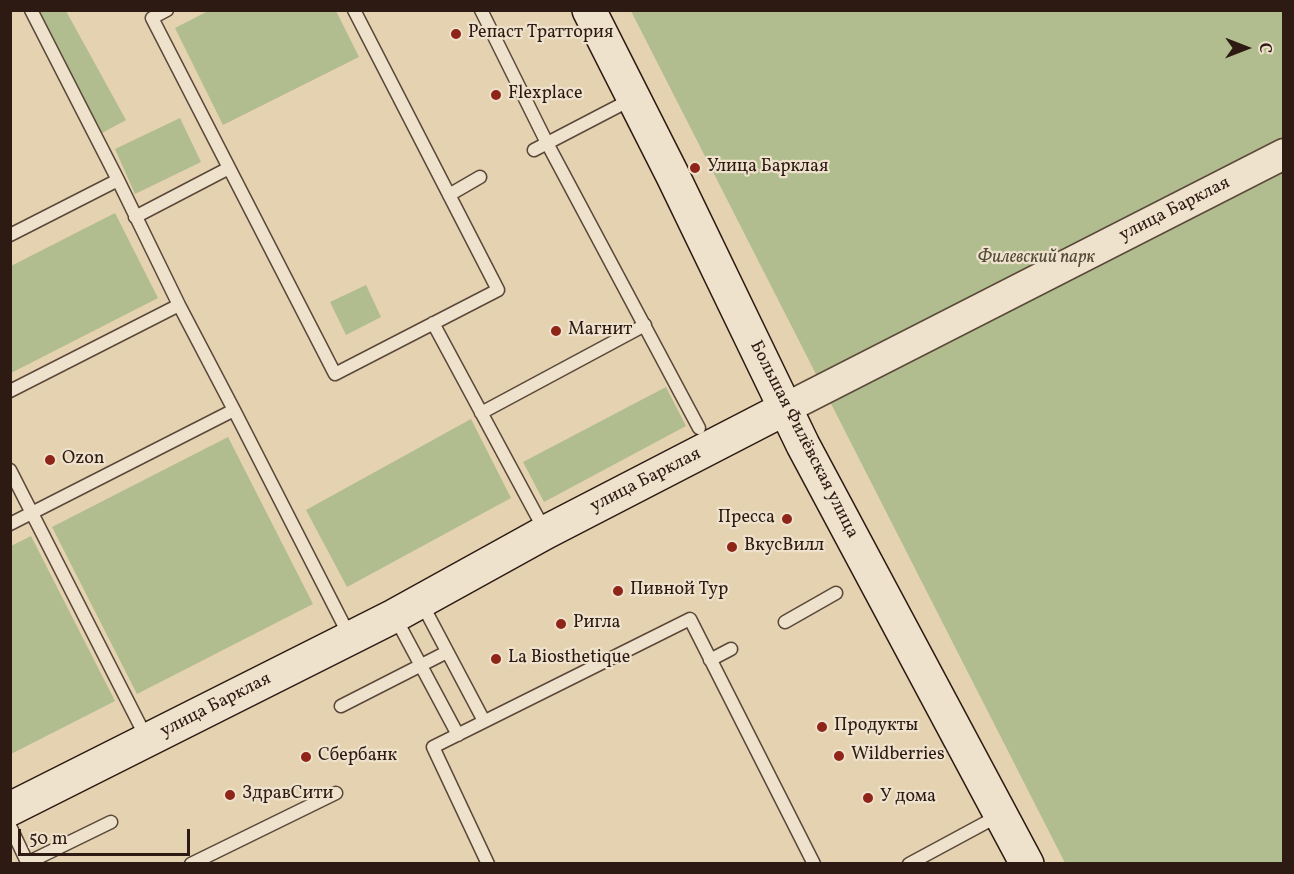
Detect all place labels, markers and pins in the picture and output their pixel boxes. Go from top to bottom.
place label: Репаст Траттория [468,23,613,45]
marker: Репаст Траттория [449,27,463,41]
place label: Flexplace [508,84,582,106]
marker: Flexplace [489,88,503,102]
place label: Улица Барклая [707,157,828,179]
marker: Улица Барклая [688,161,702,175]
place label: Магнит [568,320,632,342]
marker: Магнит [549,324,563,338]
place label: Ozon [62,449,104,471]
marker: Ozon [43,453,57,467]
place label: Пресса [718,508,775,530]
marker: Пресса [780,512,794,526]
place label: ВкусВилл [744,536,824,558]
marker: ВкусВилл [725,540,739,554]
place label: Пивной Тур [630,580,728,602]
marker: Пивной Тур [611,584,625,598]
place label: Ригла [573,613,621,635]
marker: Ригла [554,617,568,631]
place label: La Biosthetique [508,648,630,670]
marker: La Biosthetique [489,652,503,666]
place label: Продукты [834,716,918,738]
marker: Продукты [815,720,829,734]
place label: Wildberries [851,745,945,767]
place label: Сбербанк [318,746,397,768]
marker: Wildberries [832,749,846,763]
marker: Сбербанк [299,750,313,764]
place label: ЗдравСити [242,784,333,806]
place label: У дома [880,787,936,809]
marker: ЗдравСити [223,788,237,802]
marker: У дома [861,791,875,805]

